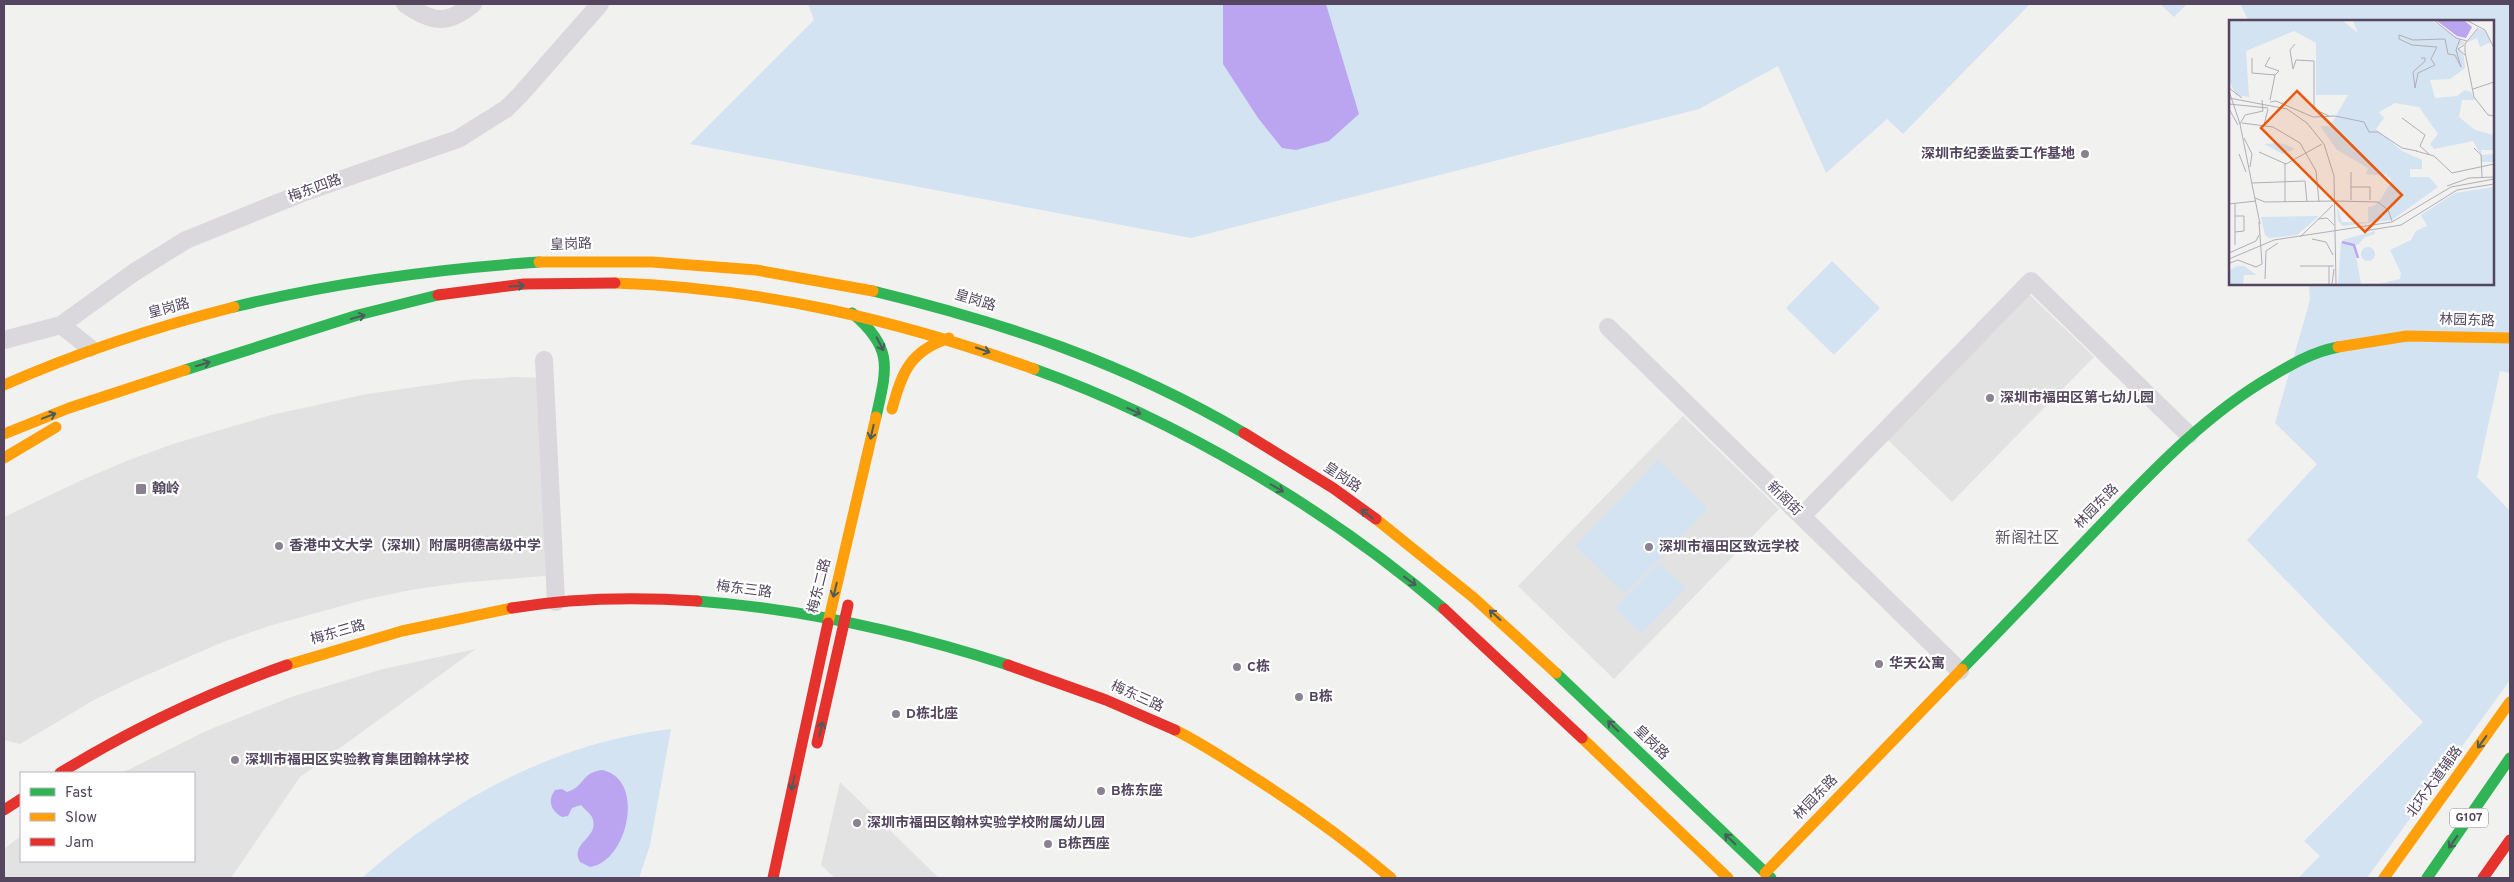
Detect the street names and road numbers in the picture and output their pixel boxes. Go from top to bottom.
street label: 梅东四路 [286,171,344,207]
street label: 皇岗路 [550,236,592,254]
street label: 皇岗路 [952,287,998,315]
street label: 皇岗路 [147,295,191,323]
street label: 林园东路 [2439,312,2495,330]
street label: 皇岗路 [1320,459,1364,497]
street label: 新阁街 [1763,478,1805,520]
street label: 林园东路 [2071,481,2123,533]
street label: 梅东二路 [805,557,835,615]
street label: 梅东三路 [715,578,773,602]
street label: 梅东三路 [309,617,367,649]
street label: 梅东三路 [1108,678,1166,716]
street label: 皇岗路 [1630,722,1672,764]
street label: 北环大道辅路 [2403,742,2467,821]
street label: 林园东路 [1790,772,1842,824]
road number: G107 [2450,808,2488,828]

